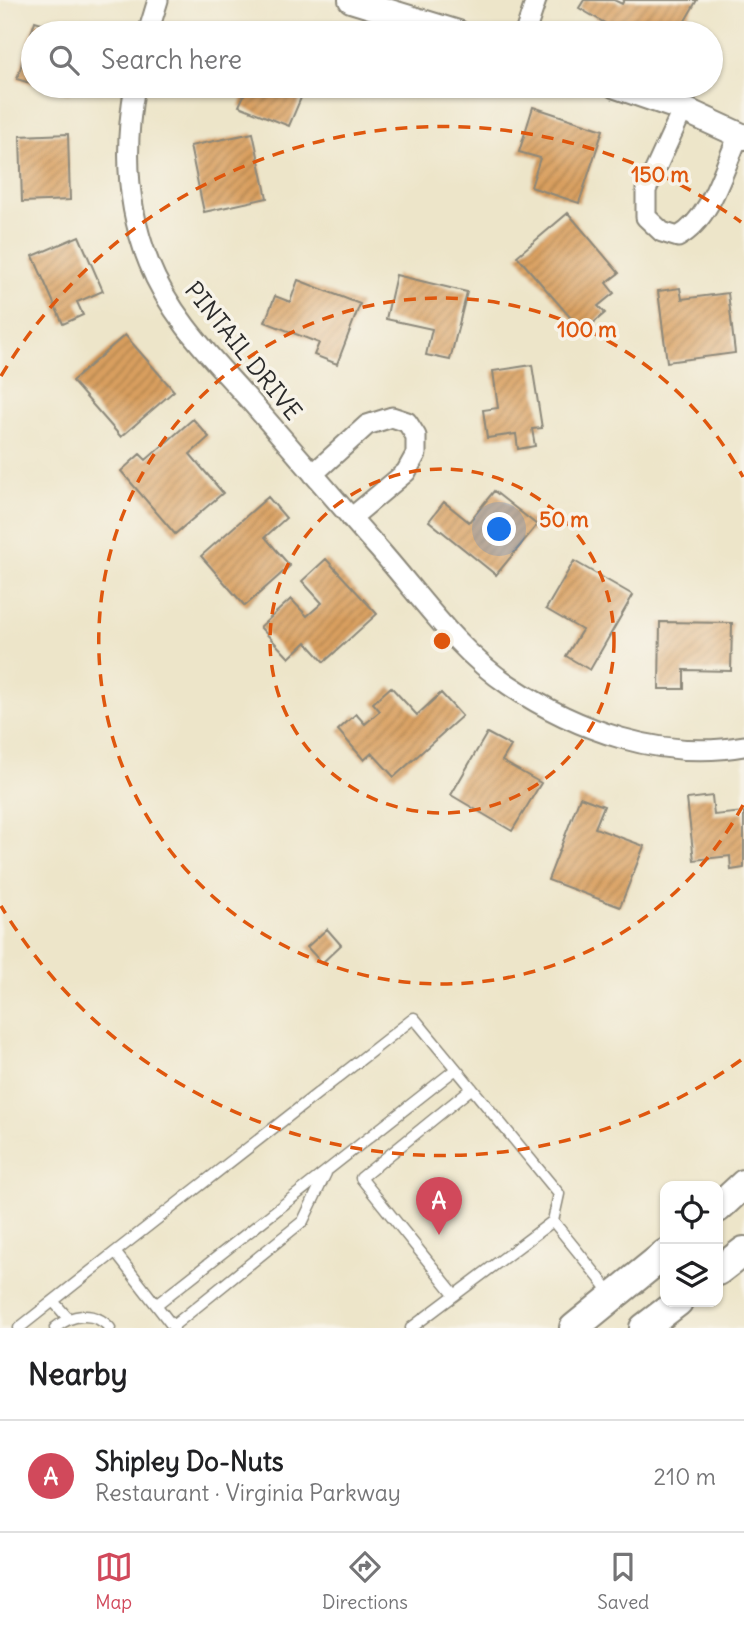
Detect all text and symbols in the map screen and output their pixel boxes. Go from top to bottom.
search box [21,21,723,98]
icon: search [45,41,83,79]
text: Search here [101,43,242,76]
text: 150 m [631,161,689,188]
street label: PINTAIL DRIVE [179,275,309,426]
text: 100 m [557,316,617,343]
text: 50 m [539,506,589,533]
your location [482,512,516,546]
centre of rings [430,629,454,653]
pin: A [416,1177,462,1235]
map controls [660,1181,723,1307]
button: locate [660,1181,723,1244]
button: layers [660,1244,723,1307]
text: Nearby [28,1355,128,1393]
text: Shipley Do-Nuts [95,1445,284,1478]
text: A [44,1462,58,1491]
text: 210 m [653,1462,716,1491]
text: Restaurant · Virginia Parkway [95,1478,401,1507]
tab: Map [95,1548,133,1614]
tab: Directions [322,1548,408,1614]
tab: Saved [597,1548,649,1614]

